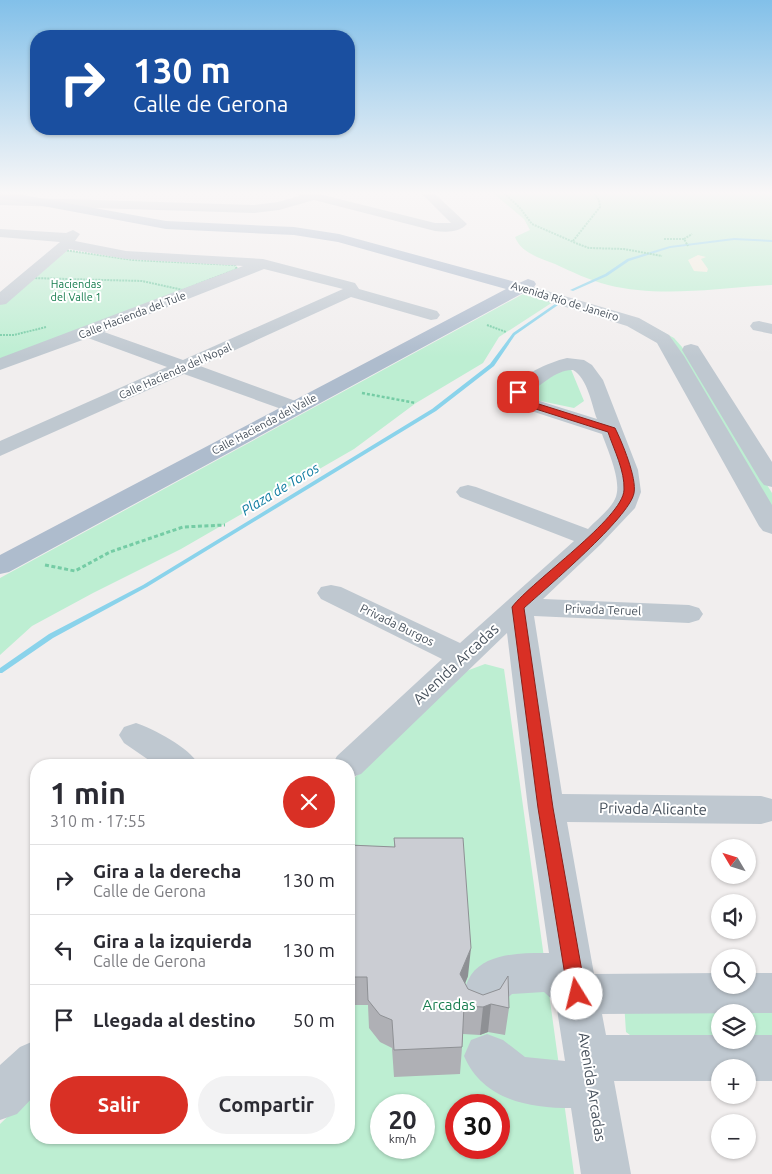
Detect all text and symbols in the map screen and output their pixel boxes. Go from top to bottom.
icon: right [50,50,115,115]
text: 130 m [133,50,231,90]
text: Calle de Gerona [133,91,288,116]
park label: Haciendas del Valle 1 [51,278,101,303]
street label: Avenida Río de Janeiro [510,279,620,323]
street label: Calle Hacienda del Tule [77,289,187,341]
street label: Calle Hacienda del Nopal [117,341,233,401]
pin [497,371,539,413]
icon: arrive [504,378,532,406]
street label: Calle Hacienda del Valle [210,391,318,457]
water label: Plaza de Toros [238,459,322,518]
street label: Privada Burgos [358,601,436,648]
street label: Privada Teruel [565,602,641,617]
street label: Avenida Arcadas [410,620,502,707]
text: 1 min [50,776,126,810]
button: close [283,776,335,828]
street label: Privada Alicante [599,799,707,818]
text: 310 m · 17:55 [50,812,146,830]
north arrow [711,839,756,884]
map controls [711,839,756,1159]
text: Gira a la derecha [93,860,241,882]
icon: right [50,866,78,894]
text: 130 m [282,869,335,891]
text: Calle de Gerona [93,882,206,900]
button: sound [711,894,756,939]
text: Gira a la izquierda [93,930,252,952]
icon: left [50,936,78,964]
text: 130 m [282,939,335,961]
button: search [711,949,756,994]
text: Calle de Gerona [93,952,206,970]
position arrow [550,967,602,1019]
park label: Arcadas [422,996,476,1013]
button: layers [711,1004,756,1049]
icon: arrive [50,1006,78,1034]
text: Llegada al destino [93,1009,256,1031]
text: 50 m [293,1009,335,1031]
street label: Avenida Arcadas [575,1031,610,1143]
button: + [711,1059,756,1104]
button: Salir [50,1076,188,1134]
button: Compartir [198,1076,335,1134]
speed limit sign: 30 [445,1094,510,1159]
text: 20 [388,1106,417,1134]
button: − [711,1114,756,1159]
text: km/h [389,1132,416,1145]

